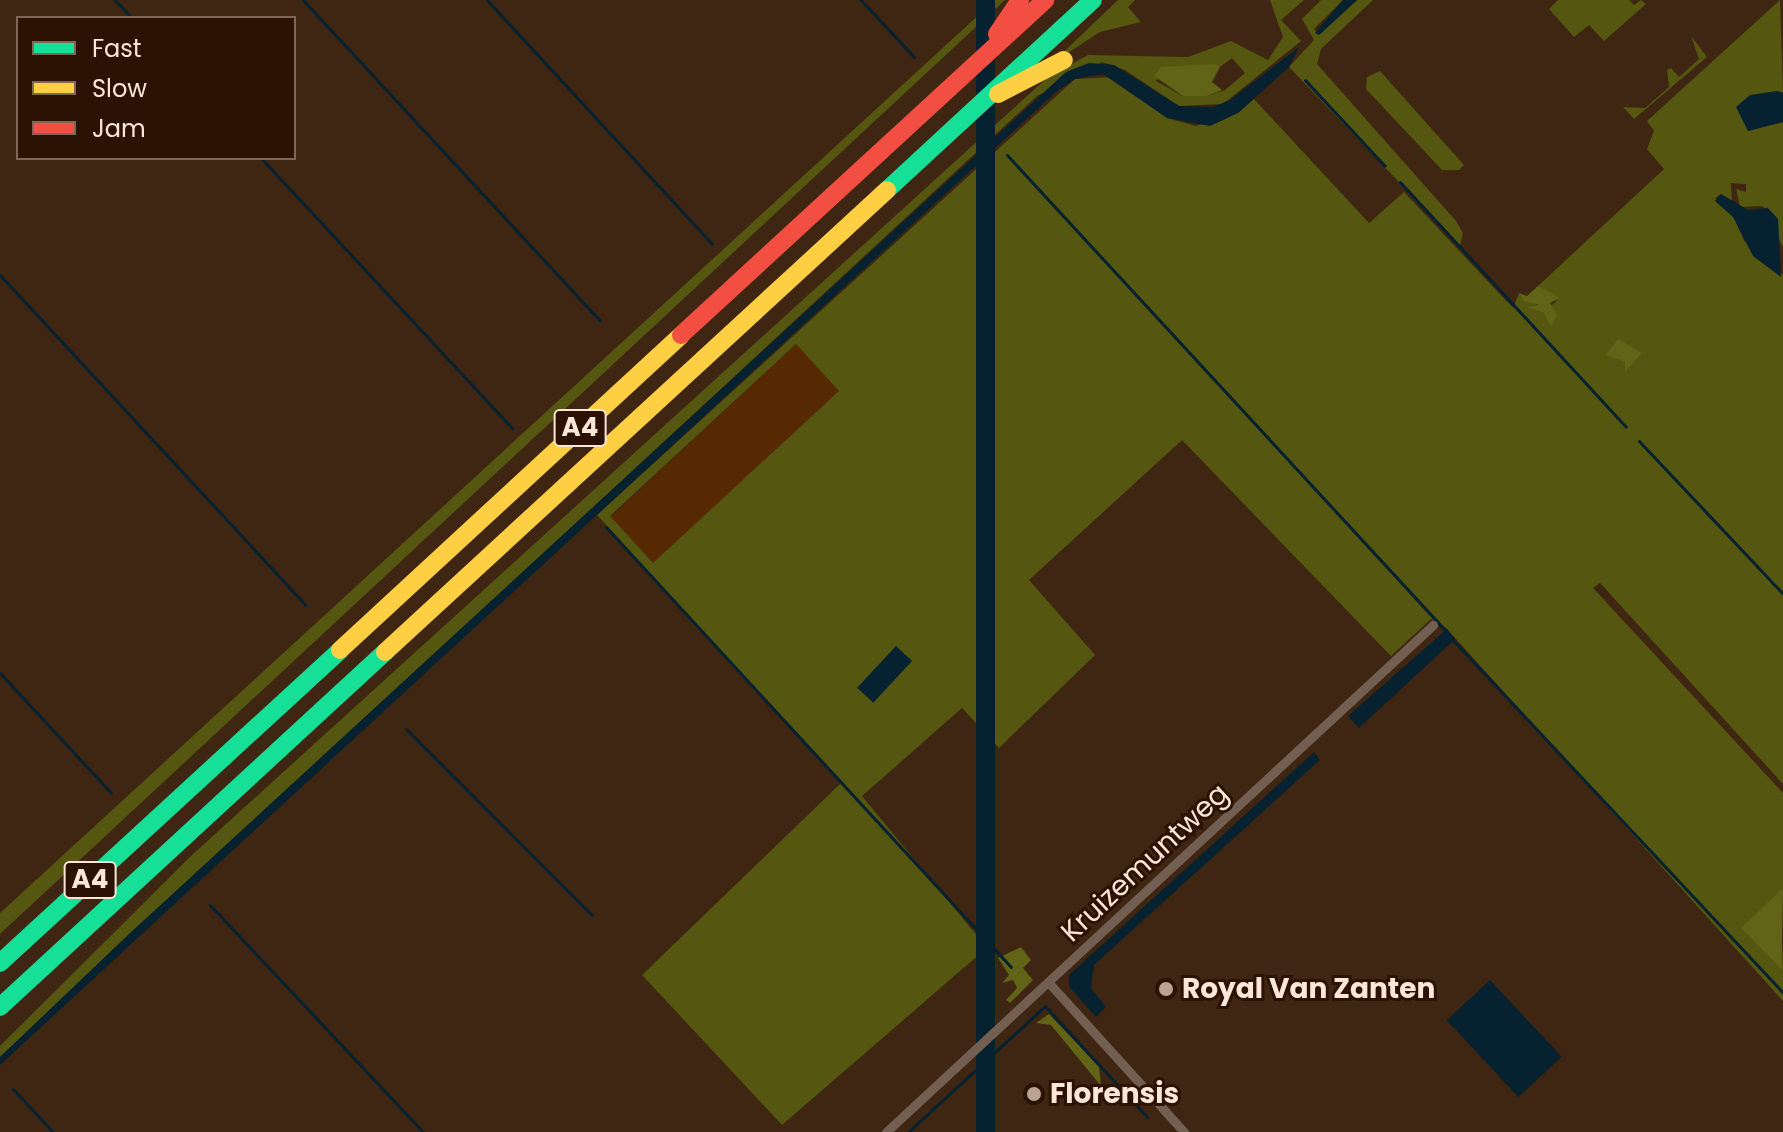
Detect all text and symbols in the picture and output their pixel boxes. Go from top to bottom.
legend [16,16,296,160]
text: Fast [92,32,142,65]
text: Slow [92,72,147,105]
text: Jam [92,112,146,145]
road number: A4 [552,406,608,450]
street label: Kruizemuntweg [1054,777,1236,949]
road number: A4 [62,858,118,902]
place label: Royal Van Zanten [1182,972,1435,1006]
marker: Royal Van Zanten [1157,980,1175,998]
place label: Florensis [1050,1077,1179,1111]
marker: Florensis [1025,1085,1043,1103]

